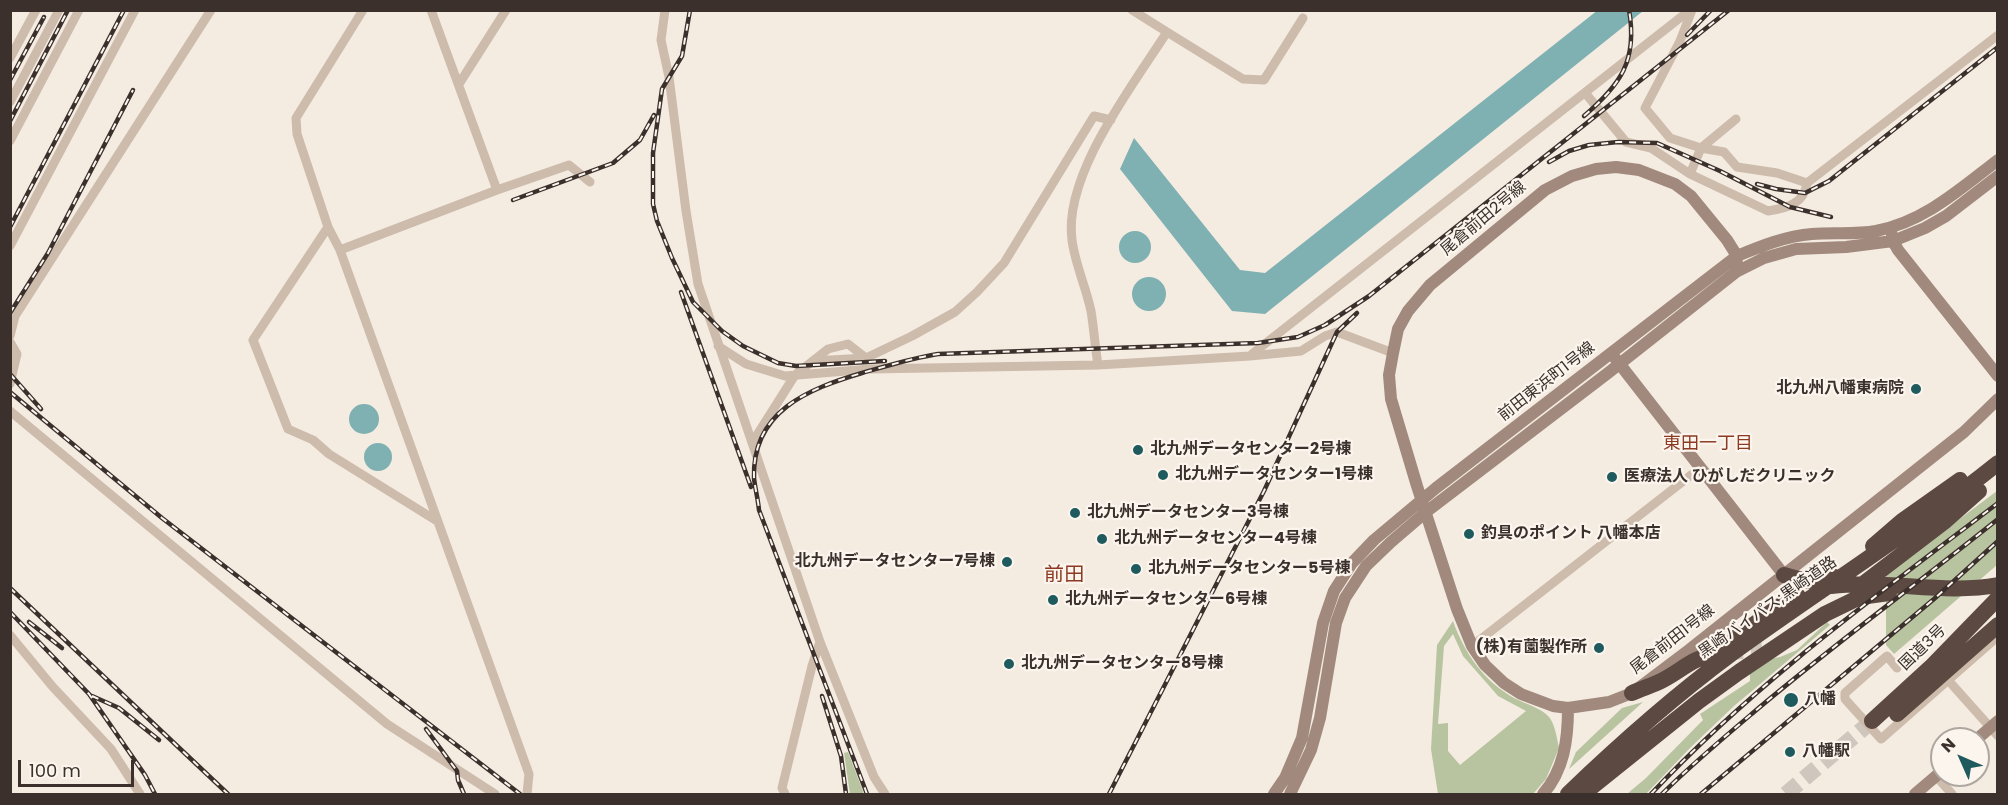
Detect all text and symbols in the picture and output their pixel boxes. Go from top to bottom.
street label: 尾倉前田2号線 [1438,178,1530,260]
street label: 前田東浜町1号線 [1495,338,1599,426]
place label: 北九州八幡東病院 [1776,379,1904,399]
marker: 北九州八幡東病院 [1909,382,1923,396]
district label: 東田一丁目 [1663,433,1753,455]
place label: 北九州データセンター2号棟 [1150,440,1351,460]
marker: 北九州データセンター2号棟 [1131,443,1145,457]
place label: 北九州データセンター1号棟 [1175,465,1373,485]
place label: 医療法人 ひがしだクリニック [1624,467,1835,487]
marker: 北九州データセンター1号棟 [1156,468,1170,482]
marker: 医療法人 ひがしだクリニック [1605,470,1619,484]
place label: 北九州データセンター3号棟 [1087,503,1289,523]
marker: 北九州データセンター3号棟 [1068,506,1082,520]
place label: 釣具のポイント 八幡本店 [1481,524,1660,544]
marker: 釣具のポイント 八幡本店 [1462,527,1476,541]
place label: 北九州データセンター4号棟 [1114,529,1317,549]
marker: 北九州データセンター4号棟 [1095,532,1109,546]
place label: 北九州データセンター7号棟 [794,552,995,572]
street label: 黒崎バイパス;黒崎道路 [1695,553,1841,663]
marker: 北九州データセンター7号棟 [1000,555,1014,569]
place label: 北九州データセンター5号棟 [1148,559,1350,579]
marker: 北九州データセンター5号棟 [1129,562,1143,576]
district label: 前田 [1044,564,1084,588]
place label: 北九州データセンター6号棟 [1065,590,1267,610]
marker: 北九州データセンター6号棟 [1046,593,1060,607]
street label: 尾倉前田1号線 [1627,601,1719,679]
street label: 国道3号 [1896,621,1950,675]
place label: (株)有薗製作所 [1476,638,1587,658]
marker: (株)有薗製作所 [1592,641,1606,655]
place label: 北九州データセンター8号棟 [1021,654,1223,674]
marker: 北九州データセンター8号棟 [1002,657,1016,671]
place label: 八幡 [1804,690,1836,710]
marker: 八幡 [1782,691,1800,709]
north arrow [1930,727,1990,787]
text: N [1936,733,1961,758]
place label: 八幡駅 [1802,742,1850,762]
marker: 八幡駅 [1783,745,1797,759]
scale bar [21,748,136,786]
text: 100 m [29,758,81,783]

